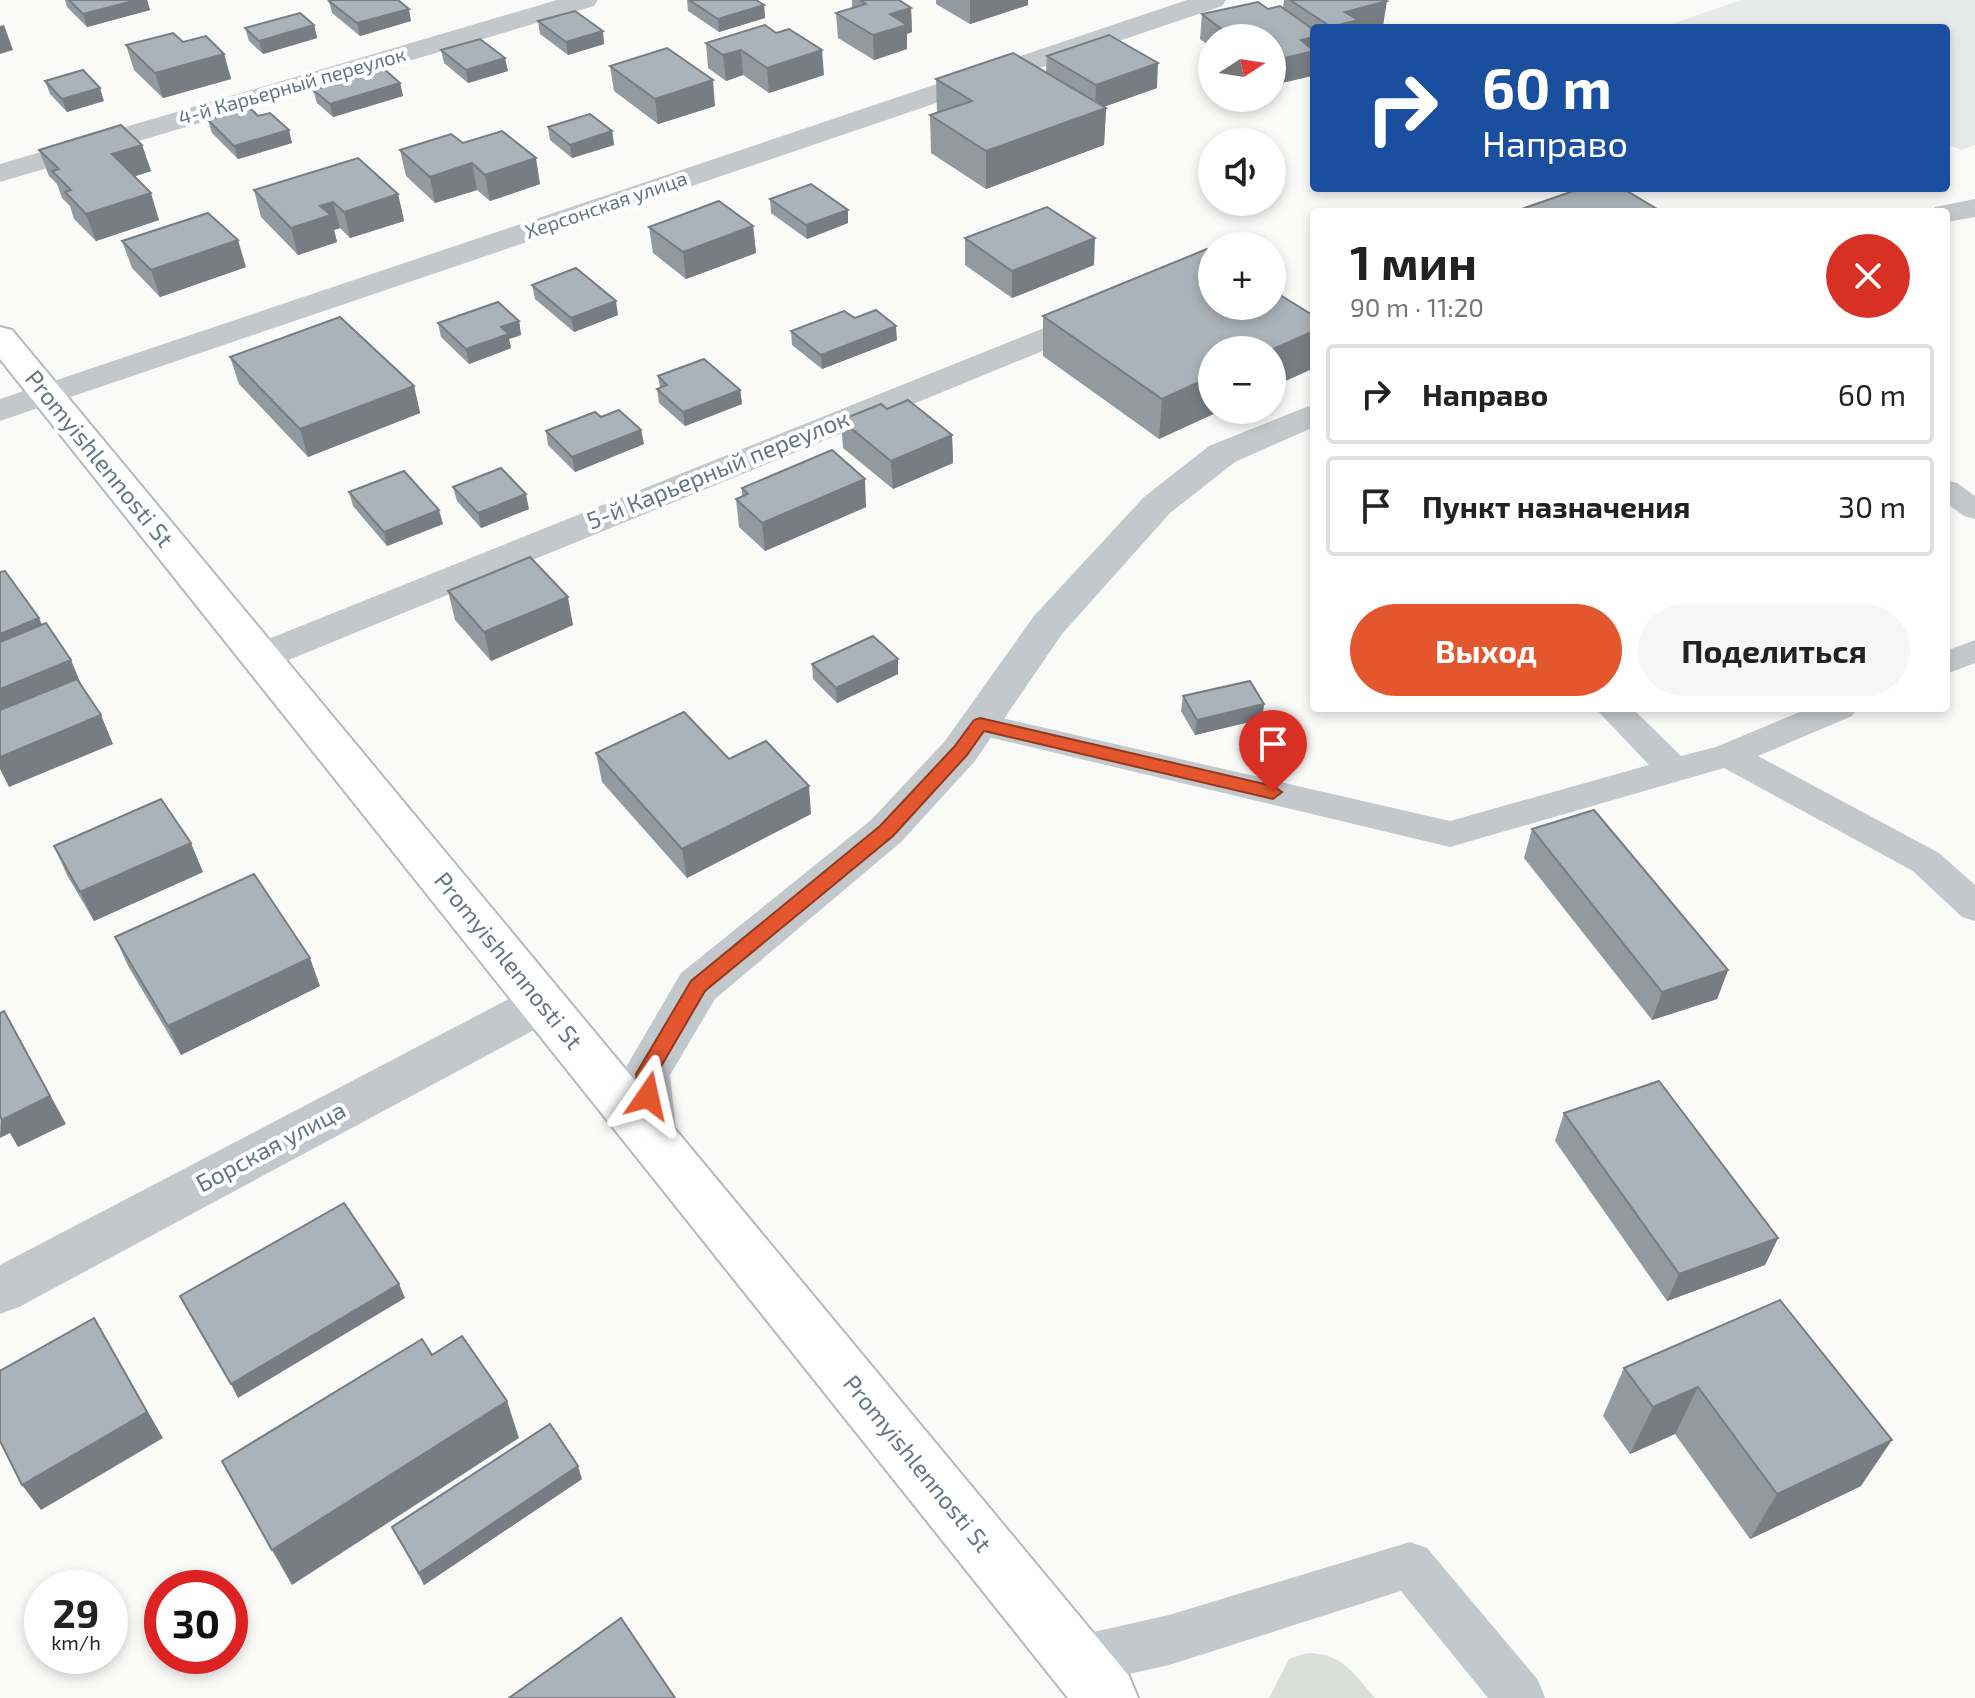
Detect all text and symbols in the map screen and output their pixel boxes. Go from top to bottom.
north arrow [1198,24,1286,112]
map controls [1198,24,1286,424]
street label: 4-й Карьерный переулок [175,41,409,130]
text: 60 m [1482,53,1612,120]
icon: right [1350,56,1454,160]
text: Направо [1482,121,1628,164]
button: sound [1198,128,1286,216]
street label: Херсонская улица [521,165,690,244]
button: + [1198,232,1286,320]
text: 1 мин [1350,232,1477,290]
button: close [1826,234,1910,318]
text: 90 m · 11:20 [1350,291,1484,322]
button: − [1198,336,1286,424]
street label: Promyishlennosti St [20,364,181,552]
icon: right [1354,372,1398,416]
text: Направо [1422,376,1548,412]
text: 60 m [1838,376,1906,412]
street label: 5-й Карьерный переулок [582,403,853,536]
icon: arrive [1354,484,1398,528]
text: Пункт назначения [1422,488,1690,524]
text: 30 m [1838,488,1906,524]
button: Выход [1350,604,1622,696]
button: Поделиться [1638,604,1910,696]
pin [1239,710,1307,792]
icon: arrive [1251,722,1295,766]
street label: Promyishlennosti St [429,866,590,1054]
position arrow [606,1054,690,1138]
street label: Борская улица [190,1094,351,1198]
street label: Promyishlennosti St [838,1369,999,1557]
speed limit sign: 30 [144,1570,248,1674]
text: 29 [53,1588,99,1636]
text: km/h [51,1630,101,1654]

